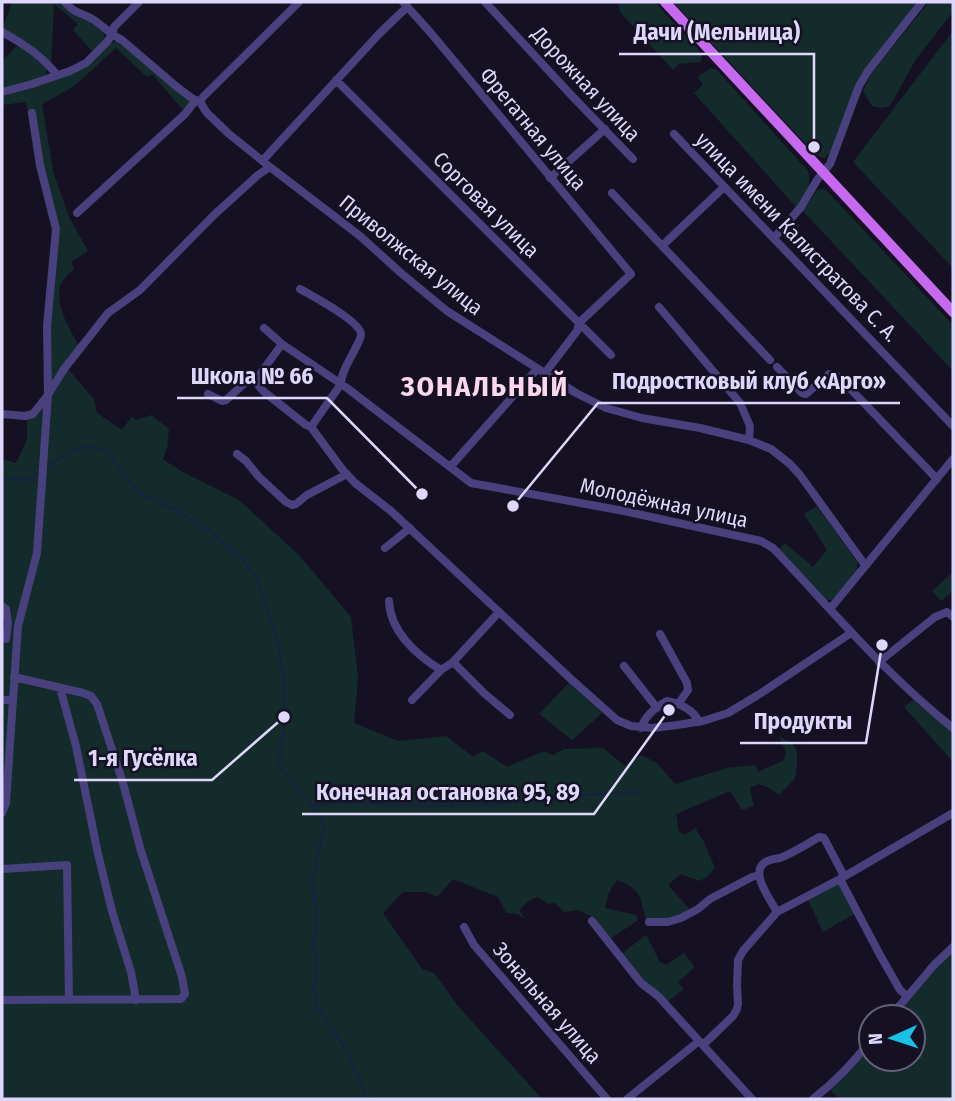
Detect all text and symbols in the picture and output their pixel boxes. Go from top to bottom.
callout: Дачи (Мельница) [619,10,814,54]
text: Дачи (Мельница) [633,18,800,46]
street label: Дорожная улица [525,20,646,147]
street label: Фрегатная улица [474,62,592,196]
street label: улица имени Калистратова С. А. [690,127,904,347]
street label: Сорговая улица [427,146,545,264]
street label: Приволжская улица [334,189,488,321]
callout: Школа № 66 [177,354,327,398]
callout: Подростковый клуб «Арго» [598,359,900,403]
text: Школа № 66 [191,362,313,390]
text: Подростковый клуб «Арго» [612,367,886,395]
district label: ЗОНАЛЬНЫЙ [400,370,569,403]
street label: Молодёжная улица [578,473,750,533]
callout: Продукты [740,699,866,743]
text: Продукты [754,707,852,735]
callout: 1-я Гусёлка [74,736,212,780]
text: 1-я Гусёлка [88,744,198,772]
callout: Конечная остановка 95, 89 [302,770,594,814]
text: Конечная остановка 95, 89 [316,778,580,806]
street label: Зональная улица [487,937,607,1069]
north arrow [857,1003,927,1073]
text: N [864,1033,887,1045]

